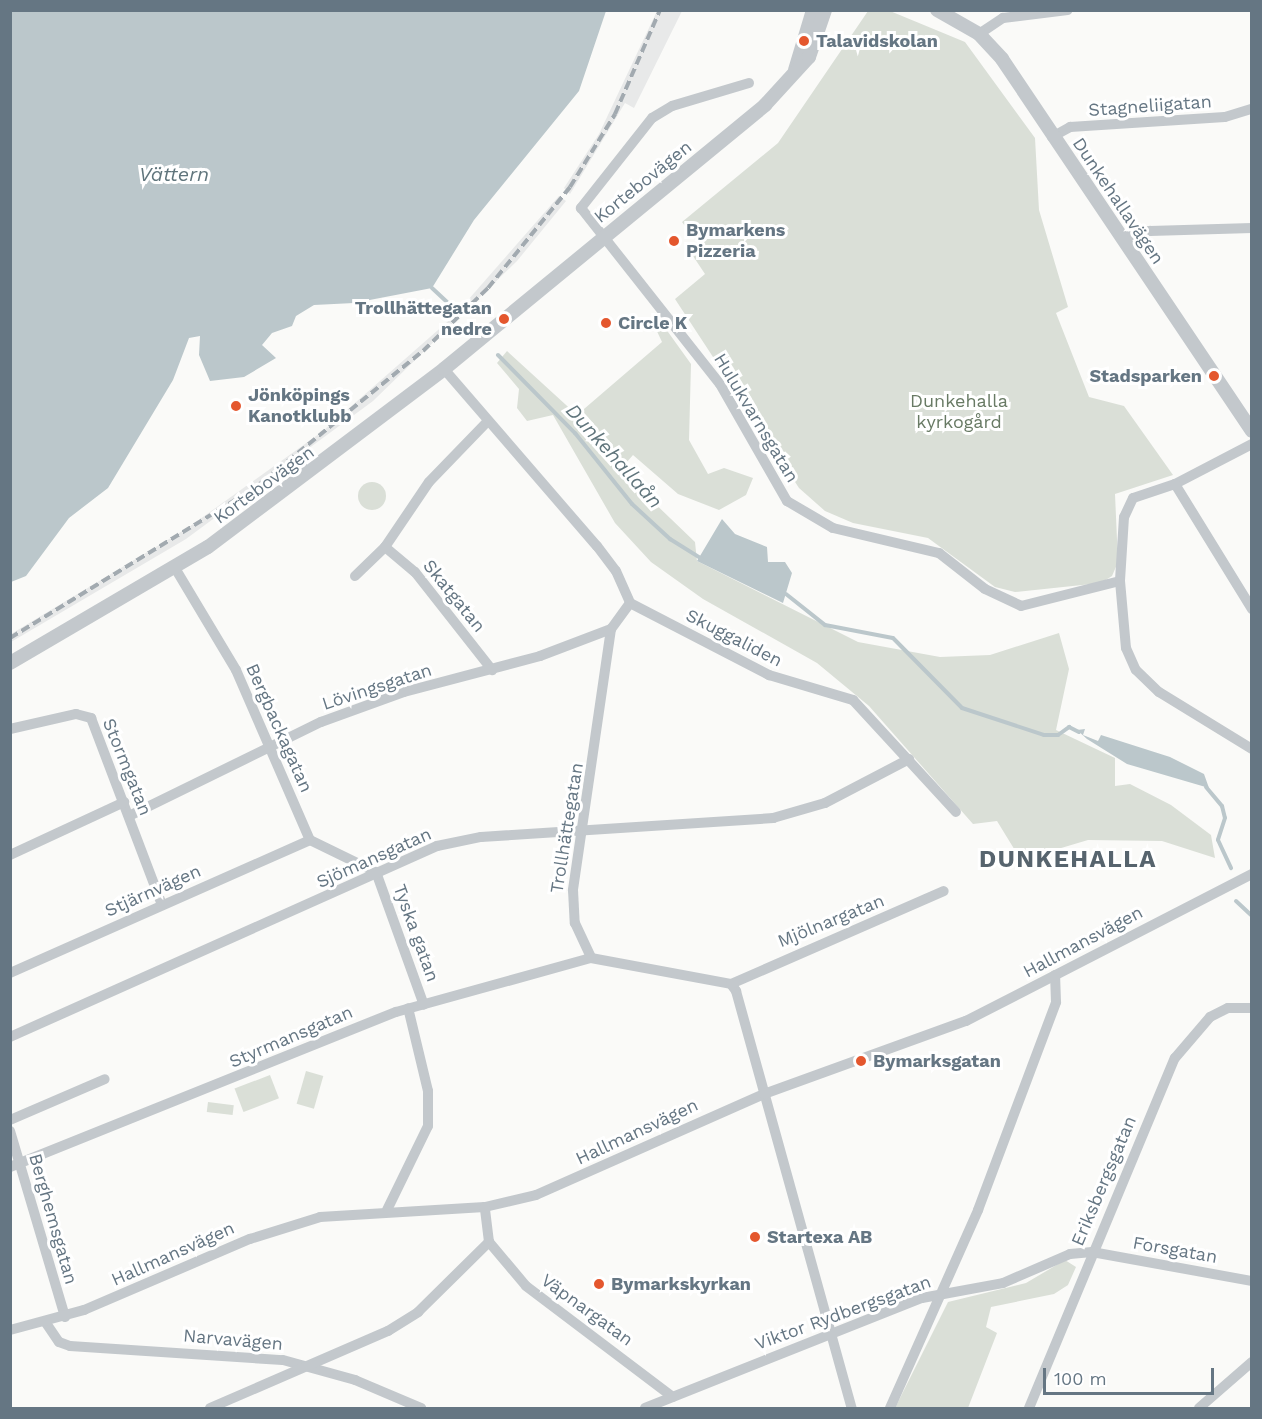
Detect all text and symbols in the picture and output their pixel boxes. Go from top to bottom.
place label: Talavidskolan [816,30,938,52]
marker: Talavidskolan [797,34,811,48]
street label: Stagneliigatan [1088,91,1212,121]
street label: Dunkehallavägen [1068,134,1168,268]
street label: Kortebovägen [590,136,696,228]
water label: Vättern [139,162,209,186]
place label: Bymarkens Pizzeria [686,220,785,262]
marker: Bymarkens Pizzeria [667,234,681,248]
place label: Trollhättegatan nedre [355,298,492,340]
marker: Trollhättegatan nedre [497,312,511,326]
place label: Circle K [618,312,687,334]
marker: Circle K [599,316,613,330]
street label: Hulukvarnsgatan [709,350,803,486]
place label: Stadsparken [1089,365,1202,387]
marker: Stadsparken [1207,369,1221,383]
place label: Jönköpings Kanotklubb [248,385,352,428]
park label: Dunkehalla kyrkogård [910,391,1008,434]
marker: Jönköpings Kanotklubb [229,399,243,413]
water label: Dunkehallaån [561,399,667,513]
street label: Kortebovägen [209,441,319,529]
street label: Skatgatan [418,555,490,637]
street label: Skuggaliden [682,604,786,672]
street label: Lövingsgatan [319,659,435,715]
street label: Bergbackagatan [241,660,317,796]
street label: Stormgatan [98,715,156,819]
street label: Trollhättegatan [546,761,588,895]
street label: Sjömansgatan [313,823,435,893]
district label: DUNKEHALLA [979,846,1157,874]
street label: Stjärnvägen [102,860,204,922]
street label: Tyska gatan [388,881,444,985]
street label: Mjölnargatan [775,890,887,952]
street label: Hallmansvägen [1019,901,1147,983]
street label: Styrmansgatan [226,1001,356,1073]
place label: Bymarksgatan [873,1050,1001,1072]
marker: Bymarksgatan [854,1054,868,1068]
street label: Hallmansvägen [572,1094,702,1170]
street label: Eriksbergsgatan [1067,1113,1141,1249]
street label: Berghemsgatan [24,1151,82,1287]
street label: Hallmansvägen [108,1217,238,1291]
place label: Startexa AB [767,1226,873,1248]
marker: Startexa AB [748,1230,762,1244]
street label: Forsgatan [1131,1232,1219,1268]
street label: Väpnargatan [537,1269,637,1351]
street label: Viktor Rydbergsgatan [752,1271,934,1355]
place label: Bymarkskyrkan [611,1273,751,1295]
marker: Bymarkskyrkan [592,1277,606,1291]
street label: Narvavägen [182,1325,284,1355]
scale bar [1046,1356,1217,1394]
text: 100 m [1054,1368,1107,1389]

